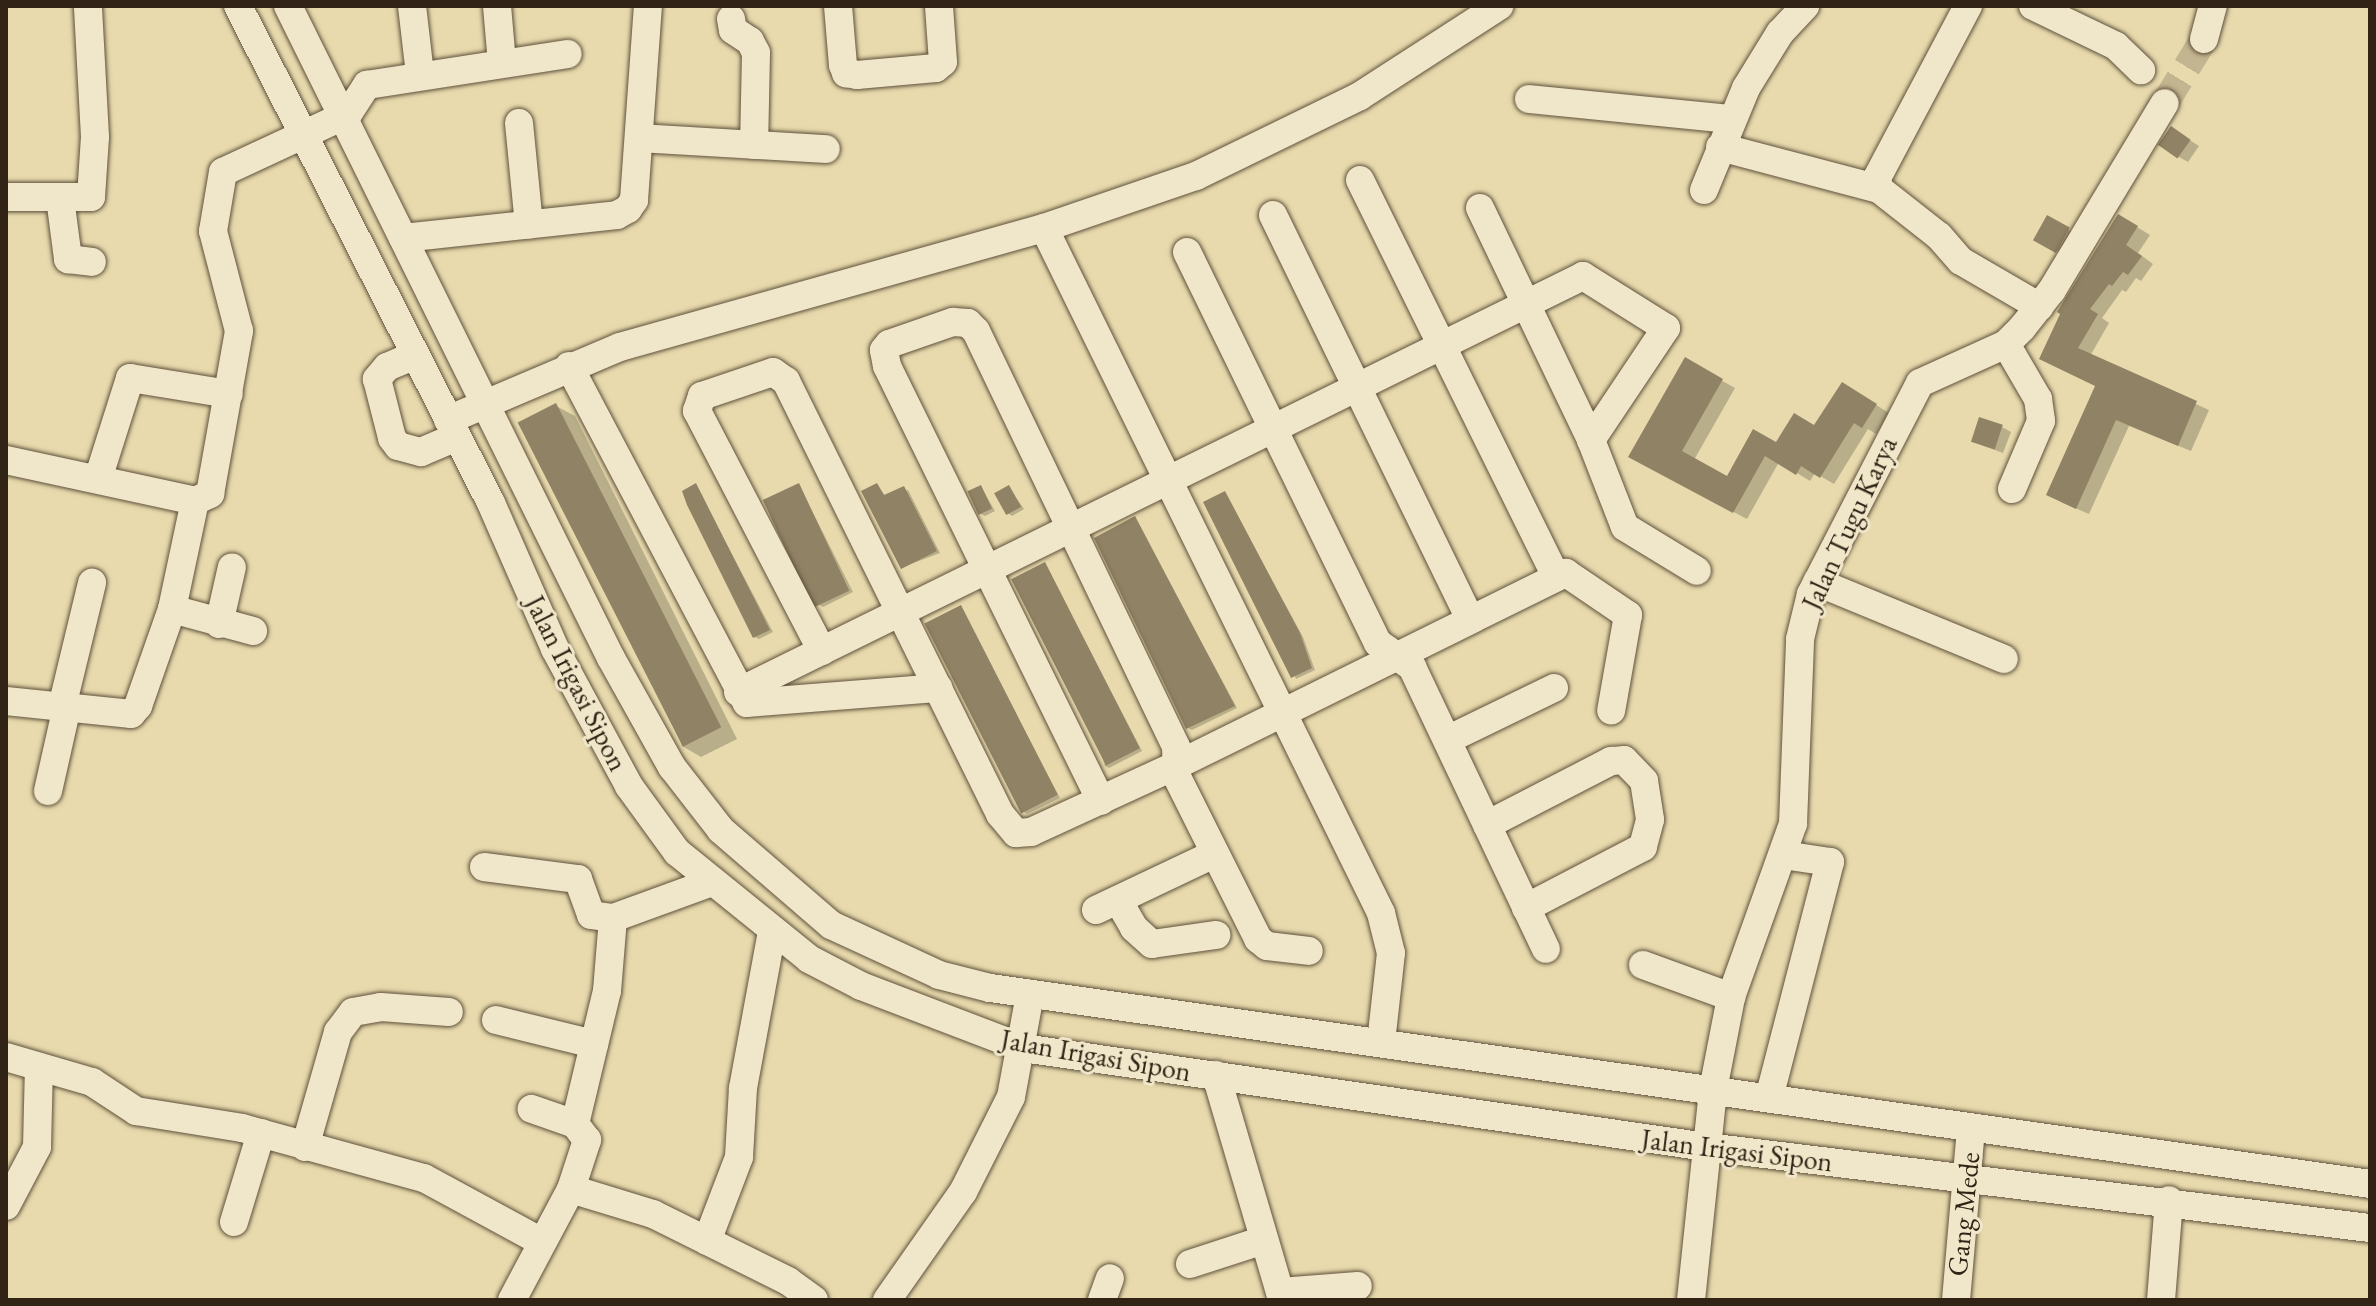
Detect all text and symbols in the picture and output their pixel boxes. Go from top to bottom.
street label: Jalan Tugu Karya [1794,431,1904,615]
street label: Jalan Irigasi Sipon [518,590,636,776]
street label: Jalan Irigasi Sipon [998,1022,1194,1088]
street label: Jalan Irigasi Sipon [1639,1122,1835,1178]
street label: Gang Mede [1940,1150,1986,1278]

